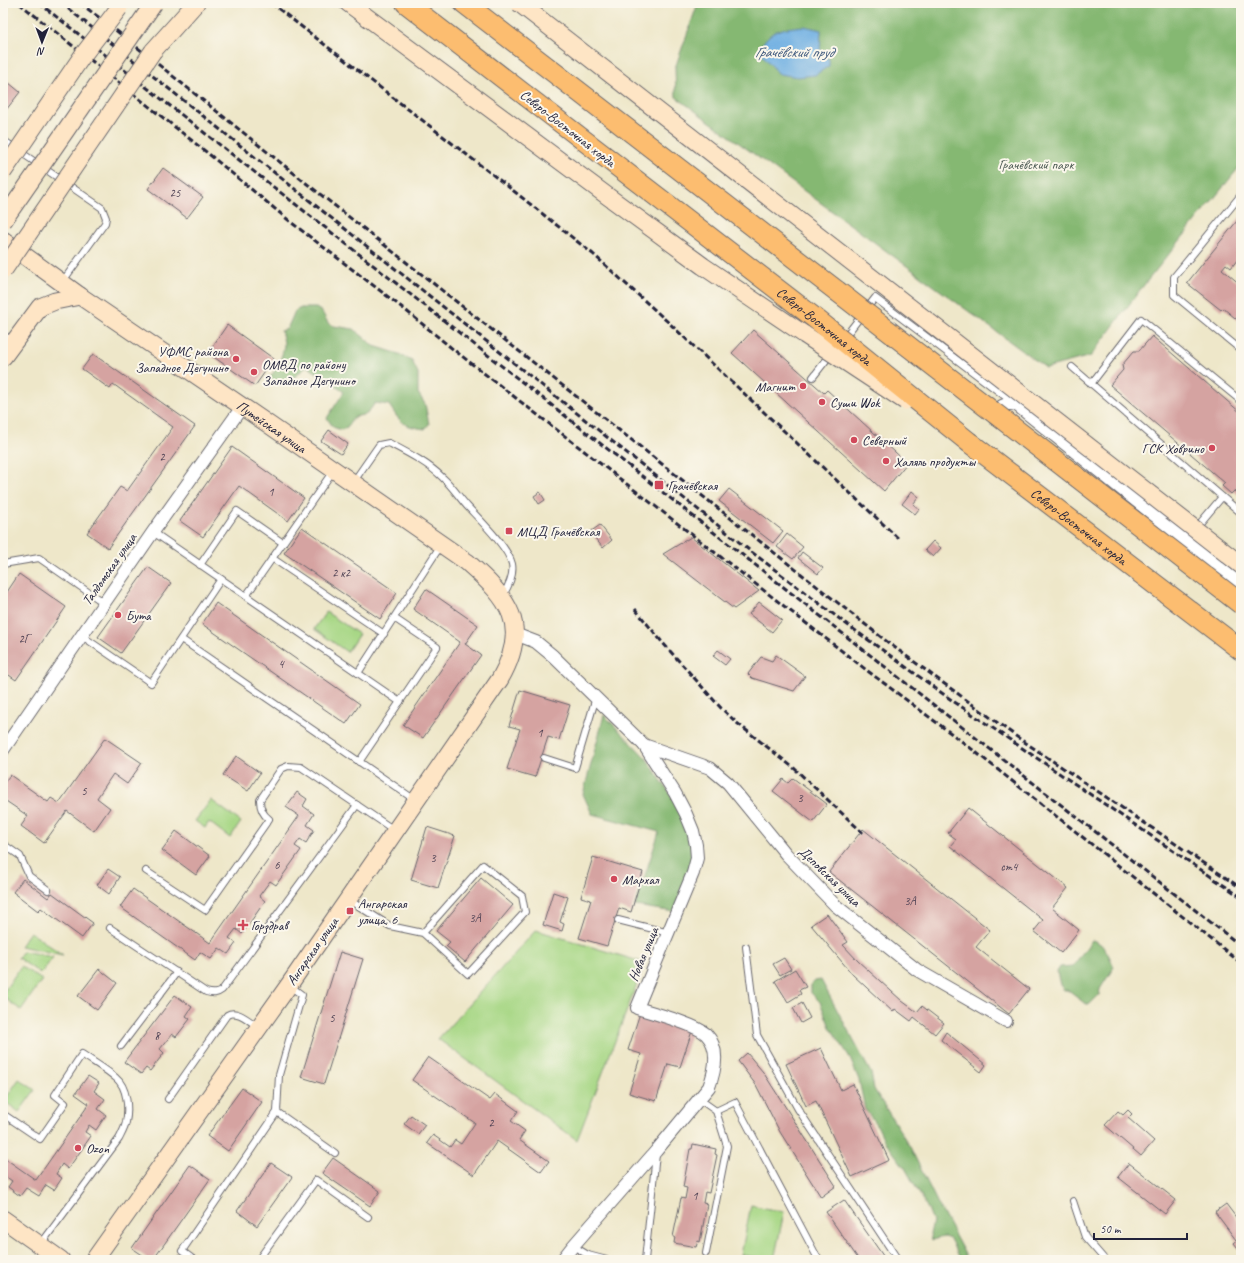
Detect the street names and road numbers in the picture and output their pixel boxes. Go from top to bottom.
street label: Северо-Восточная хорда [517,86,620,172]
street label: Северо-Восточная хорда [773,284,876,370]
street label: Путейская улица [233,397,310,458]
street label: Северо-Восточная хорда [1027,485,1131,569]
street label: Талдомская улица [78,529,141,608]
street label: Деповская улица [795,843,865,911]
street label: Ангарская улица [283,913,343,988]
street label: Новая улица [624,923,663,984]

